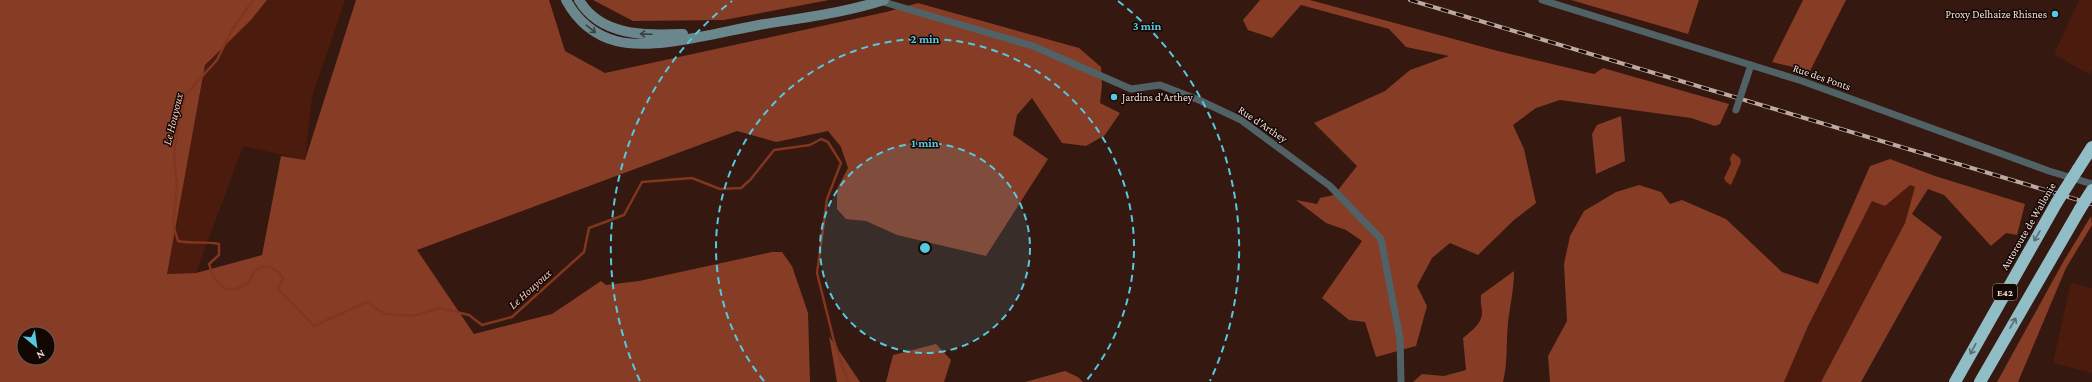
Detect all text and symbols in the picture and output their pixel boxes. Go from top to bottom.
place label: Proxy Delhaize Rhisnes [1946,8,2047,21]
marker: Proxy Delhaize Rhisnes [2050,9,2060,19]
text: 3 min [1133,19,1161,33]
one-way arrow [586,25,597,33]
one-way arrow [640,30,653,38]
text: 2 min [911,32,940,46]
street label: Rue des Ponts [1792,62,1852,92]
water label: Le Houyoux [160,91,186,146]
place label: Jardins d'Arthey [1121,91,1194,104]
marker: Jardins d'Arthey [1109,92,1119,102]
street label: Rue d'Arthey [1236,103,1291,146]
text: 1 min [911,136,939,150]
street label: Autoroute de Wallonie [1998,180,2058,272]
one-way arrow [2033,230,2041,242]
centre of rings [918,241,932,255]
water label: Le Houyoux [506,265,555,312]
road number: E42 [1993,284,2017,300]
one-way arrow [2009,318,2017,330]
north arrow [16,326,56,366]
one-way arrow [1968,342,1976,354]
text: N [34,348,47,362]

